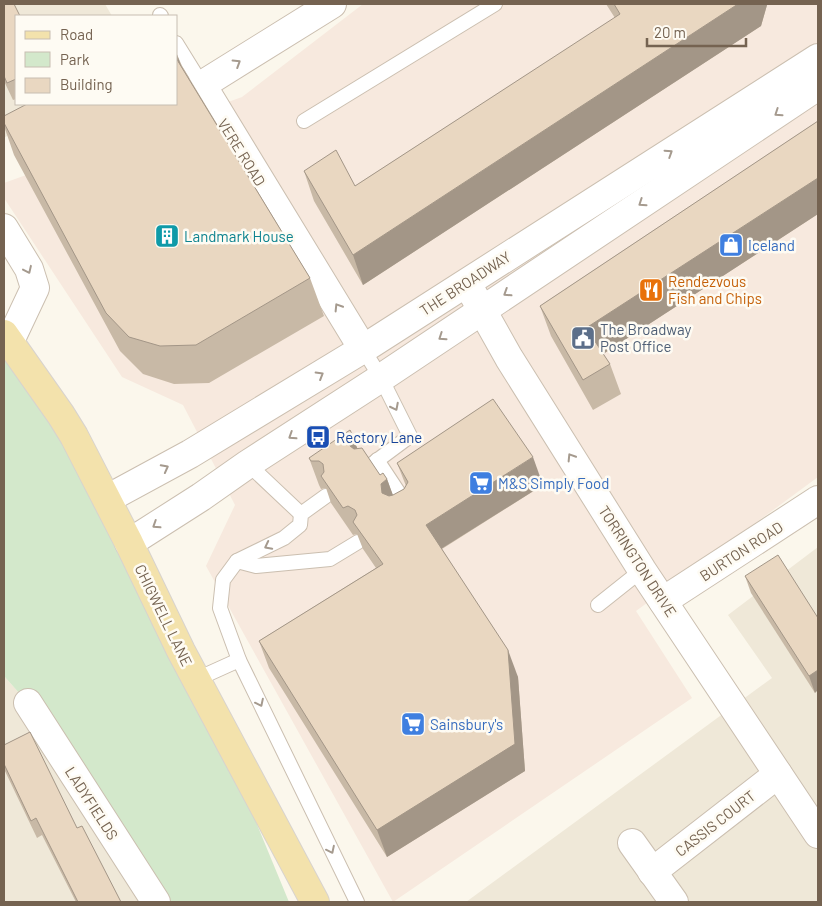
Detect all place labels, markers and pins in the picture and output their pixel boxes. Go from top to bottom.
building icon: Landmark House [154,223,180,249]
place label: Landmark House [184,227,294,245]
shop icon: Iceland [718,232,744,258]
place label: Iceland [748,236,795,254]
place label: Rendezvous Fish and Chips [668,272,762,307]
restaurant icon: Rendezvous Fish and Chips [638,277,664,303]
place label: The Broadway Post Office [600,320,692,355]
public building icon: The Broadway Post Office [570,325,596,351]
bus stop icon: Rectory Lane [305,424,331,450]
place label: Rectory Lane [336,428,422,446]
supermarket icon: M&S Simply Food [468,470,494,496]
place label: M&S Simply Food [498,474,609,492]
supermarket icon: Sainsbury's [400,711,426,737]
place label: Sainsbury's [430,715,503,733]

